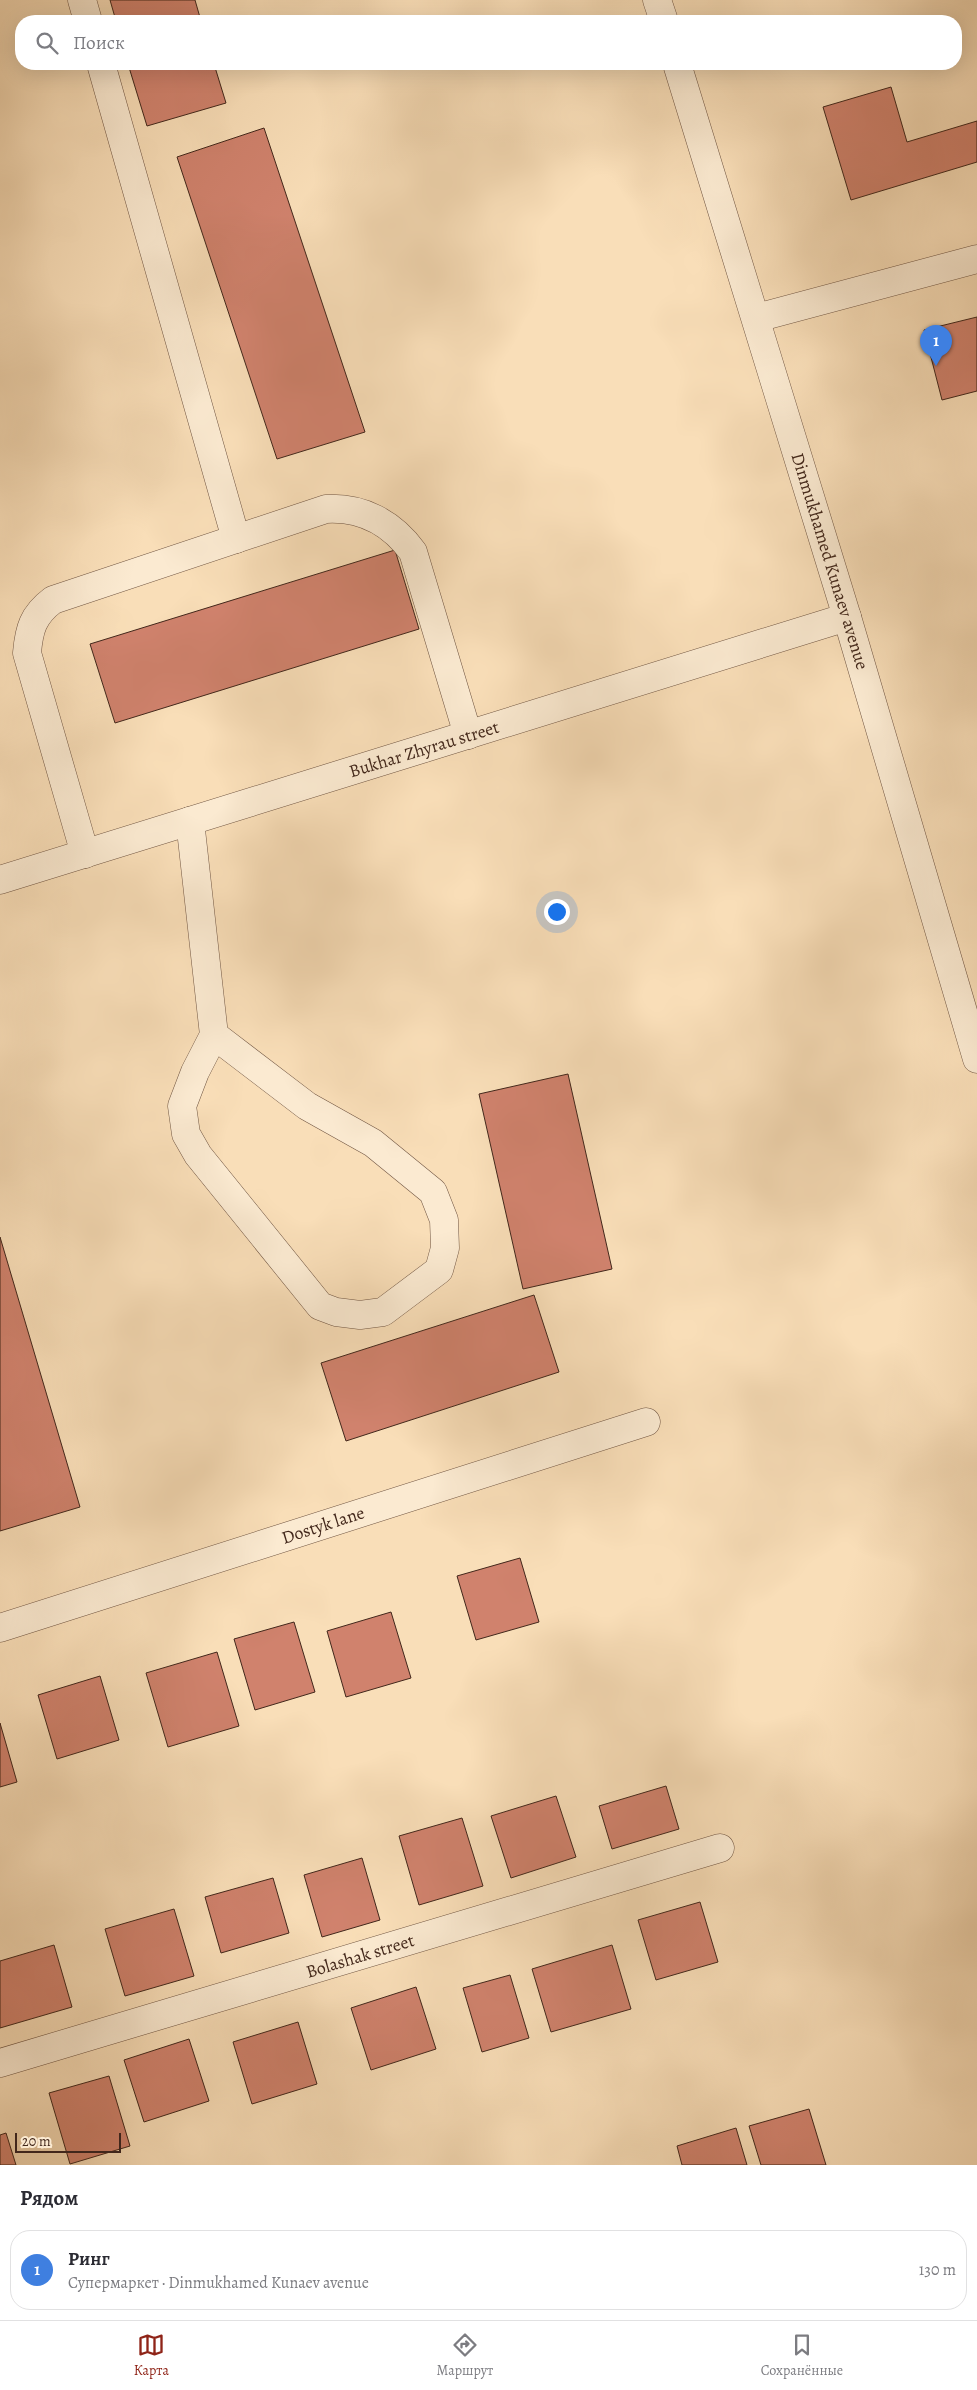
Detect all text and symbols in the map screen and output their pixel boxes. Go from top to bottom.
search box [15,15,962,70]
icon: search [33,29,61,57]
text: Поиск [73,30,125,56]
pin: 1 [920,325,952,366]
street label: Dinmukhamed Kunaev avenue [786,450,874,672]
street label: Bukhar Zhyrau street [346,715,502,783]
your location [544,899,570,925]
street label: Dostyk lane [278,1500,368,1550]
street label: Bolashak street [303,1928,417,1984]
scale bar [15,2130,121,2153]
text: 20 m [22,2132,51,2151]
text: Рядом [20,2184,78,2212]
text: Ринг [68,2246,110,2272]
text: 1 [34,2259,40,2281]
text: 130 m [919,2259,956,2281]
text: Супермаркет · Dinmukhamed Kunaev avenue [68,2272,369,2294]
tab: Карта [134,2331,169,2380]
tab: Маршрут [437,2331,493,2380]
tab: Сохранённые [761,2331,843,2380]

